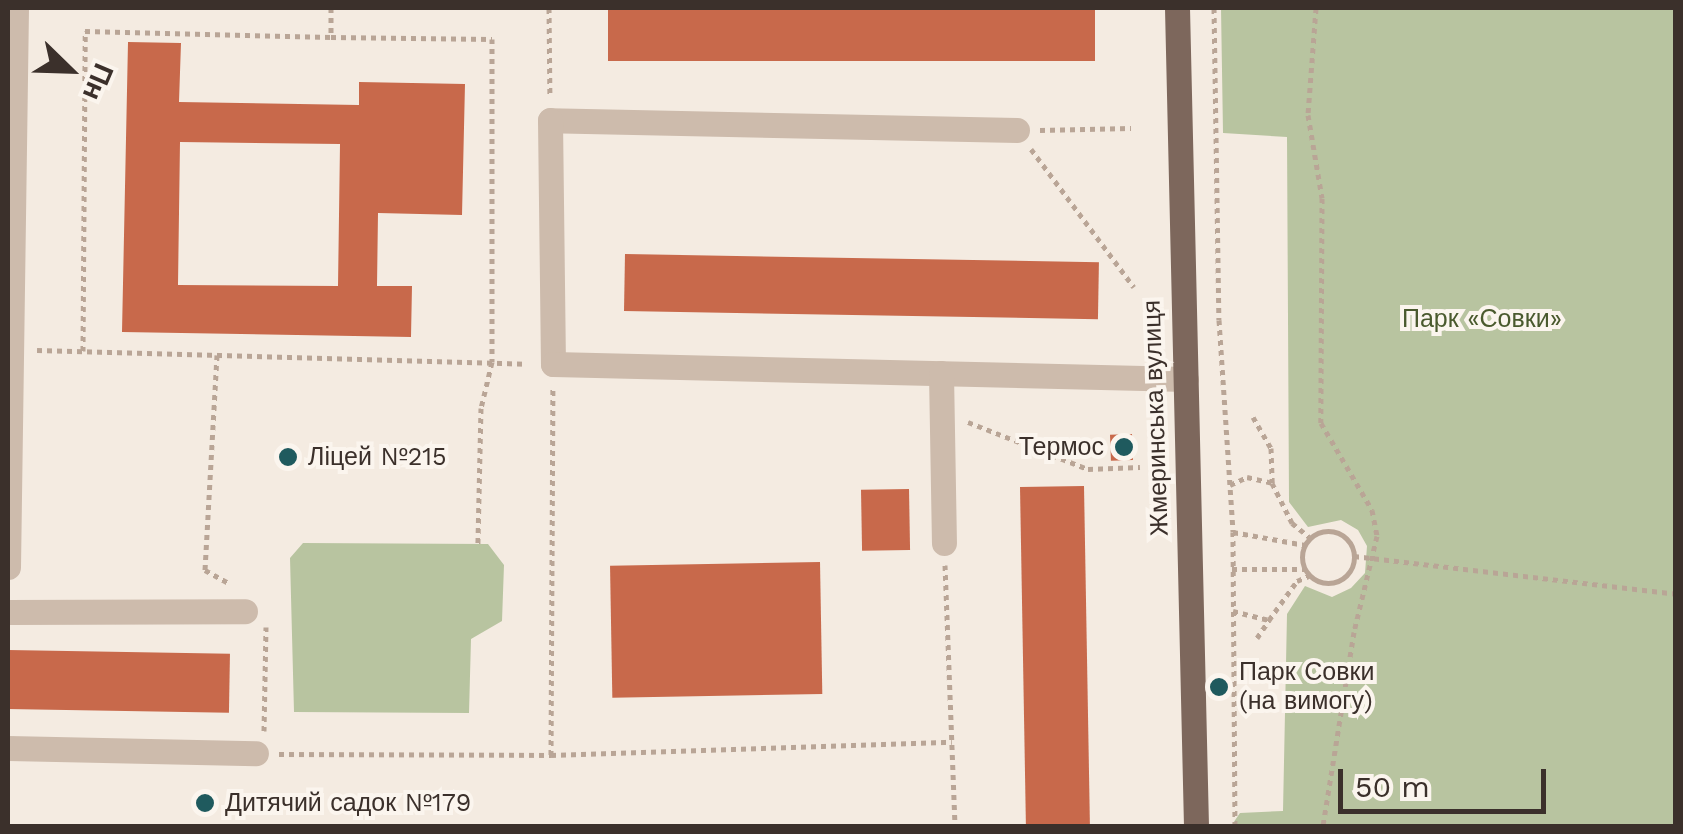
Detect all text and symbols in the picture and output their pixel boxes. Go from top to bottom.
north arrow [20,20,120,120]
text: Пн [76,58,121,105]
street label: Жмеринська вулиця [1137,299,1175,537]
park label: Парк «Совки» [1402,304,1562,334]
place label: Термос [1019,432,1104,462]
marker: Термос [1113,436,1135,458]
place label: Ліцей №215 [308,442,447,472]
marker: Ліцей №215 [277,446,299,468]
place label: Парк Совки (на вимогу) [1239,658,1374,717]
marker: Парк Совки (на вимогу) [1208,676,1230,698]
scale bar [1343,749,1550,811]
text: 50 m [1355,769,1430,804]
place label: Дитячий садок №179 [225,788,471,818]
marker: Дитячий садок №179 [194,792,216,814]

